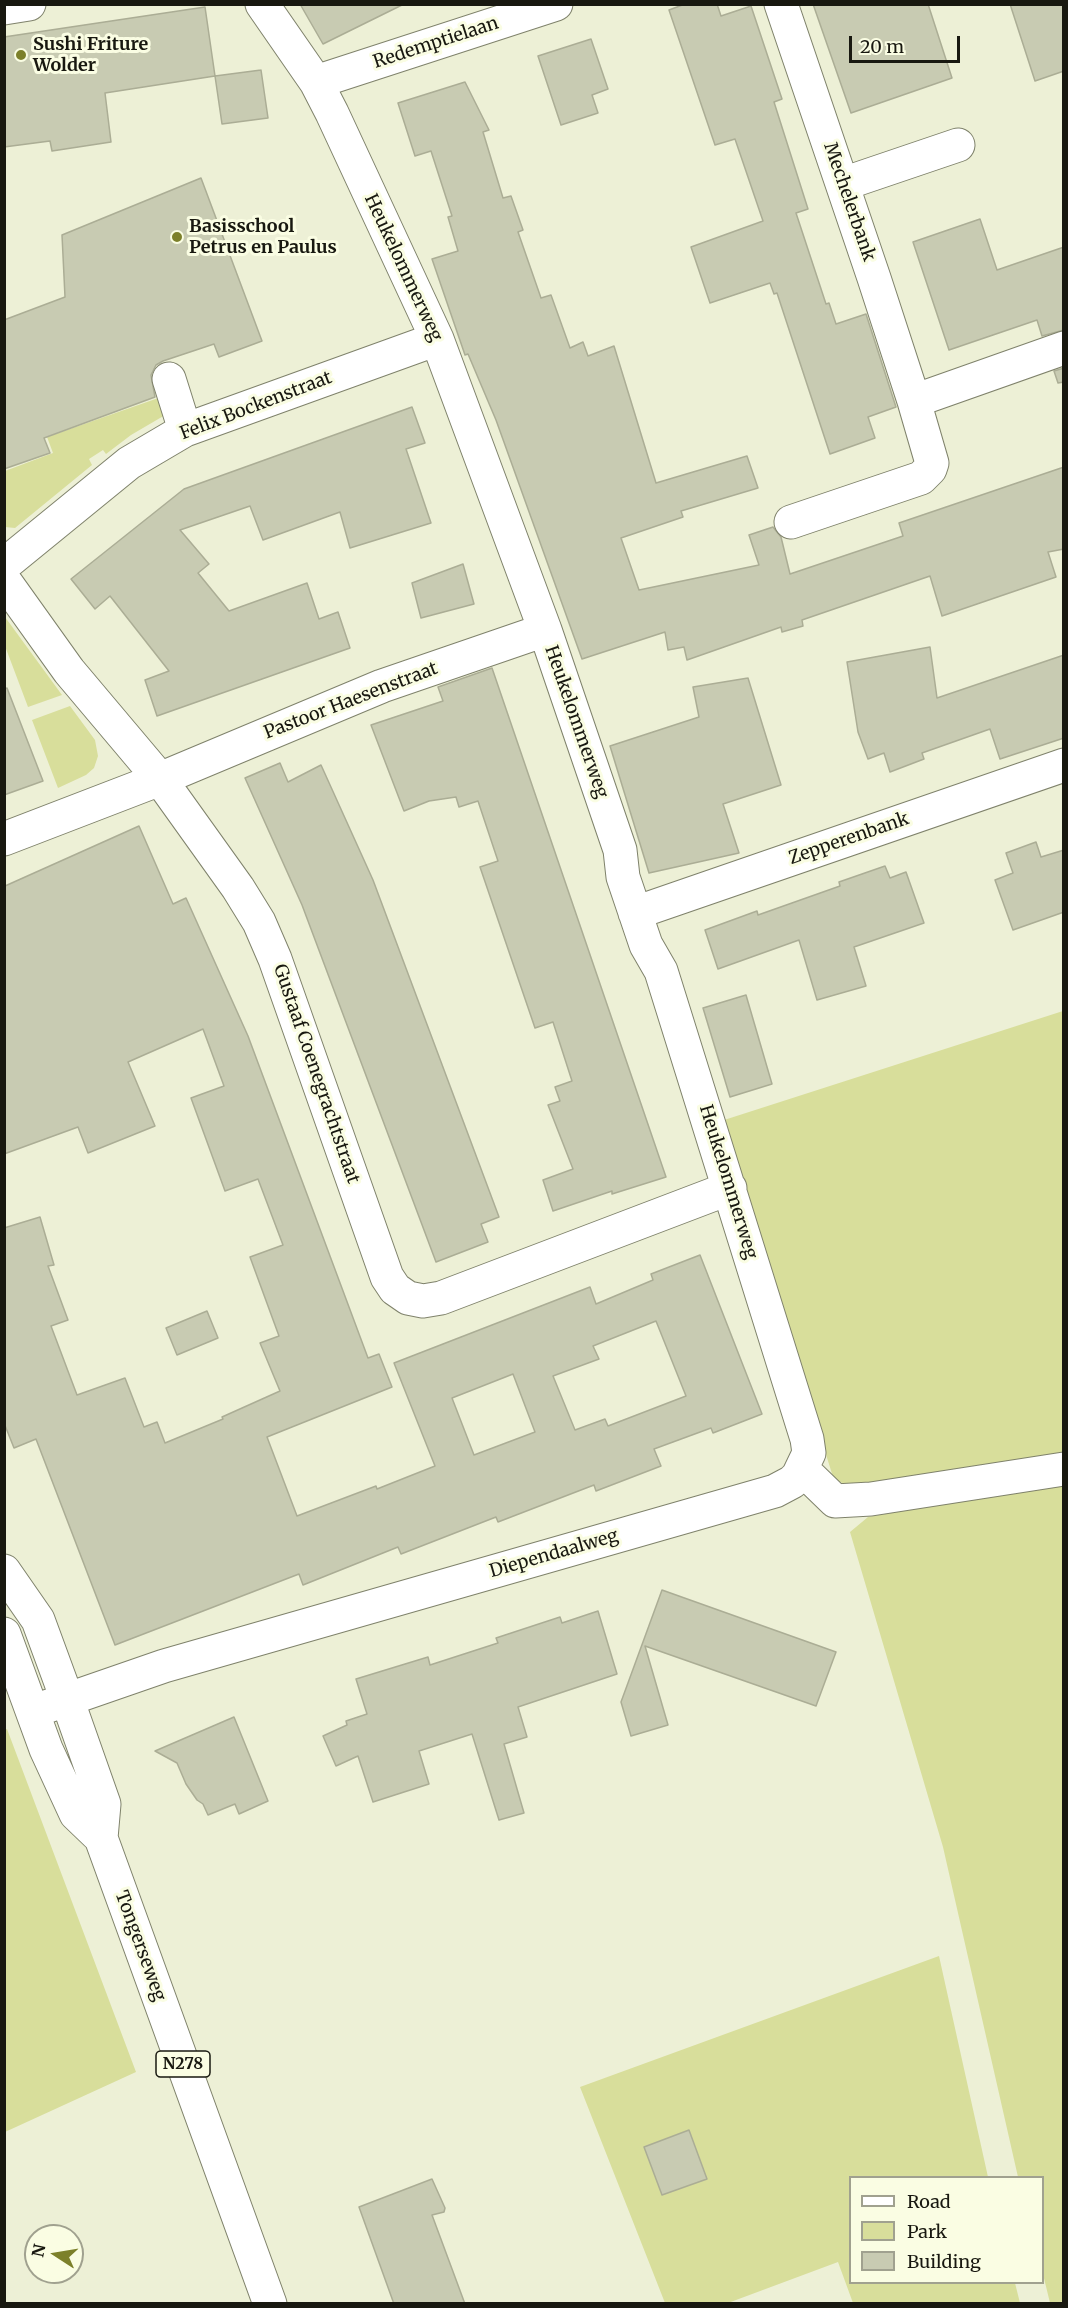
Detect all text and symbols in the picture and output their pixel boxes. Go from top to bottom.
street label: Redemptielaan [371,13,501,73]
scale bar [852,24,963,62]
place label: Sushi Friture Wolder [33,34,148,76]
text: 20 m [860,35,904,58]
marker: Sushi Friture Wolder [14,48,28,62]
street label: Mechelerbank [819,140,879,264]
street label: Heukelommerweg [359,191,447,345]
place label: Basisschool Petrus en Paulus [189,216,337,258]
marker: Basisschool Petrus en Paulus [170,230,184,244]
street label: Felix Bockenstraat [177,367,335,445]
street label: Heukelommerweg [540,643,612,801]
street label: Pastoor Haesenstraat [261,658,441,744]
street label: Zepperenbank [786,808,912,870]
street label: Gustaaf Coenegrachtstraat [268,962,364,1186]
street label: Heukelommerweg [694,1102,762,1262]
street label: Diependaalweg [487,1525,621,1583]
street label: Tongerseweg [110,1888,170,2004]
road number: N278 [156,2051,210,2077]
legend [849,2176,1044,2284]
text: Road [907,2190,951,2213]
text: Park [907,2220,947,2243]
north arrow [24,2224,84,2284]
text: N [27,2242,49,2259]
text: Building [907,2250,981,2273]

